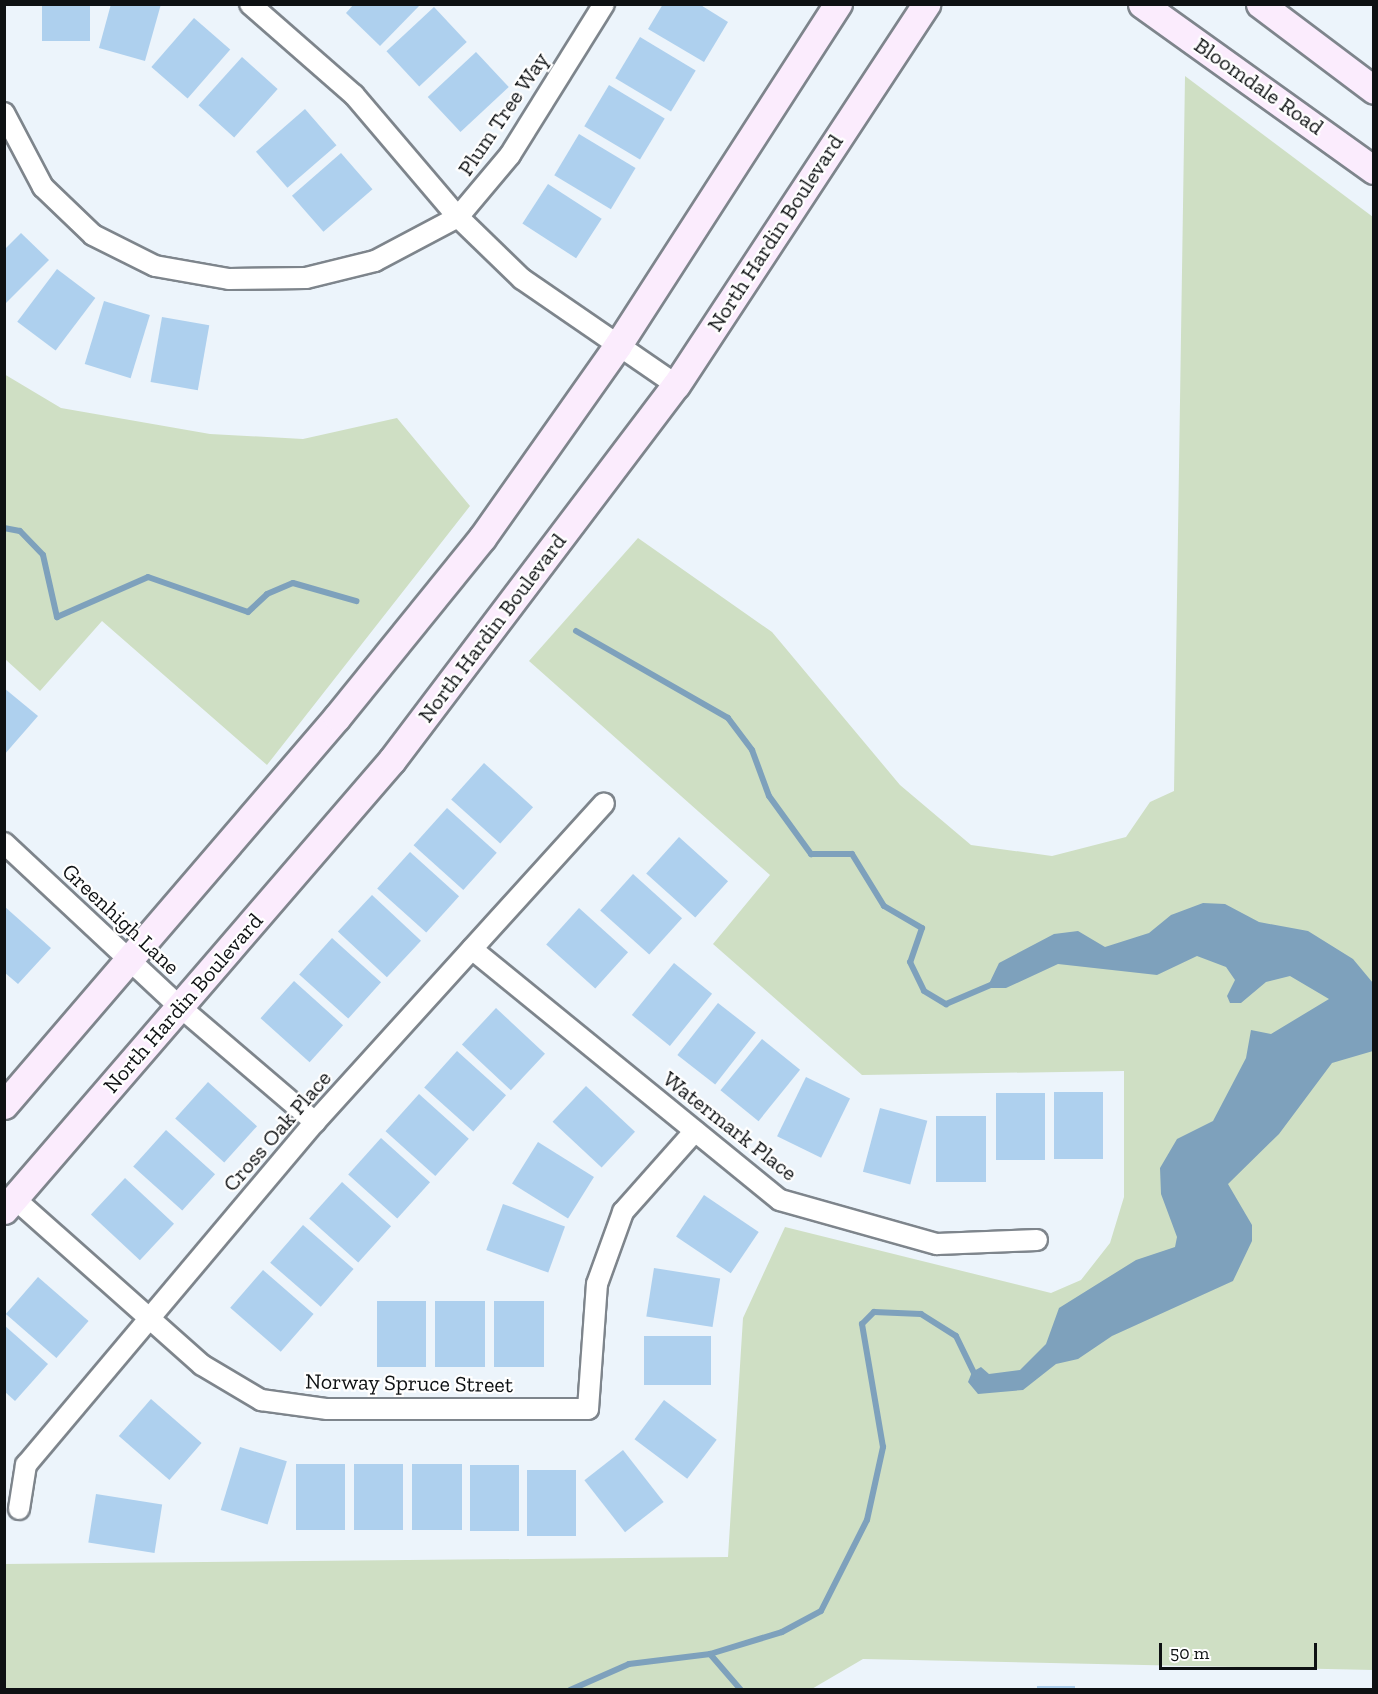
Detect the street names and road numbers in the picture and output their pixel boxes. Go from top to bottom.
street label: Bloomdale Road [1189,32,1329,140]
street label: Plum Tree Way [452,47,554,181]
street label: North Hardin Boulevard [701,129,849,337]
street label: North Hardin Boulevard [412,528,572,728]
street label: Greenhigh Lane [57,858,185,980]
street label: North Hardin Boulevard [98,908,268,1098]
street label: Cross Oak Place [217,1065,337,1197]
street label: Watermark Place [658,1066,802,1186]
street label: Norway Spruce Street [305,1368,513,1398]

